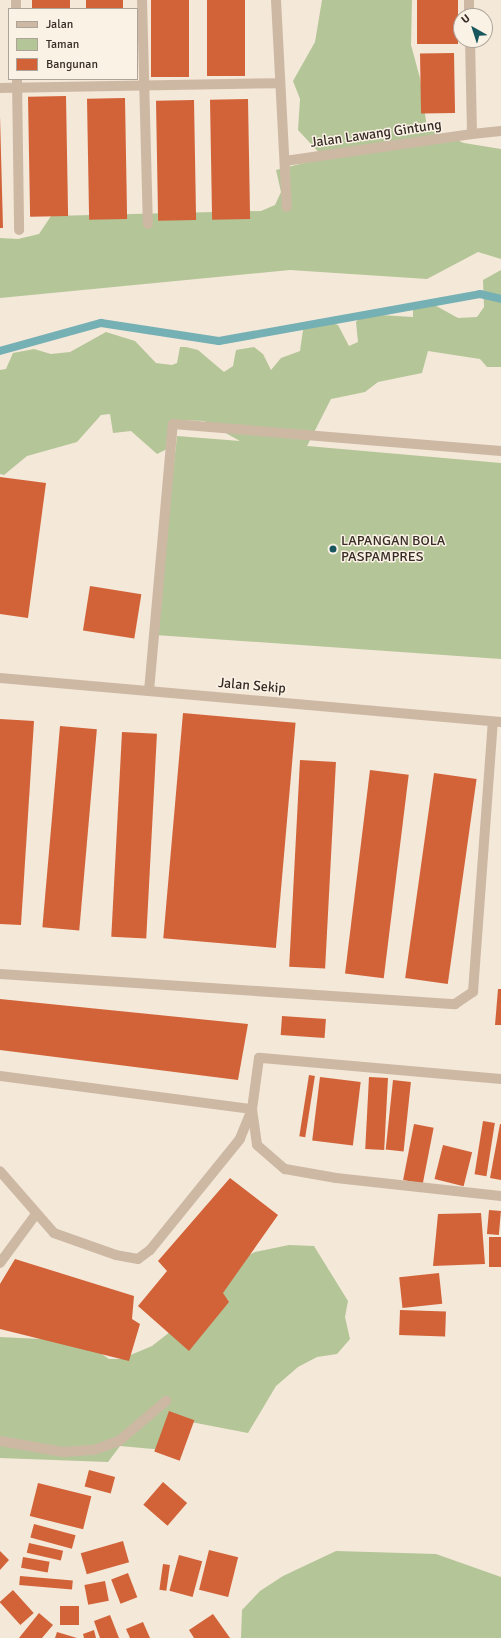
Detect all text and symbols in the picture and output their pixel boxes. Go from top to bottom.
legend [8,8,138,80]
north arrow [453,8,493,48]
text: U [459,12,473,26]
text: Jalan [46,17,73,32]
text: Taman [46,37,79,52]
text: Bangunan [46,57,98,72]
street label: Jalan Lawang Gintung [309,116,443,152]
place label: LAPANGAN BOLA PASPAMPRES [341,533,445,566]
marker: LAPANGAN BOLA PASPAMPRES [328,544,338,554]
street label: Jalan Sekip [217,675,287,697]

